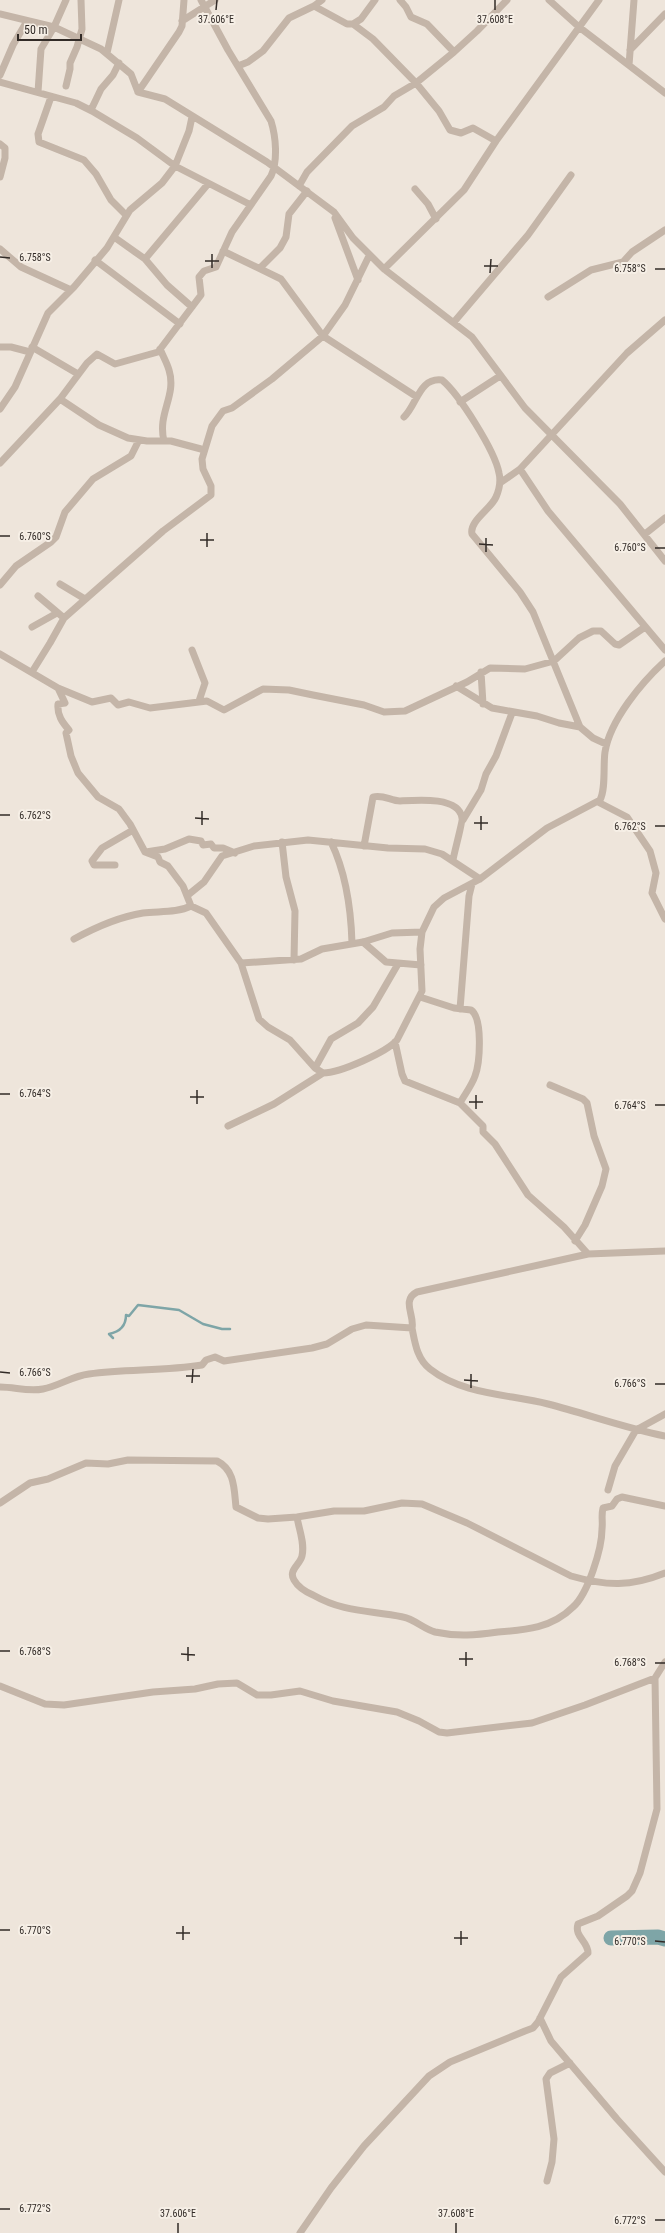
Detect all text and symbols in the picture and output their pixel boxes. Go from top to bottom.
text: 37.606°E [198,14,234,25]
text: 37.608°E [477,14,513,25]
scale bar [18,16,81,42]
text: 50 m [24,23,48,37]
text: 6.758°S [19,252,51,263]
text: 6.758°S [614,263,646,274]
text: 6.760°S [19,531,51,542]
text: 6.760°S [614,542,646,553]
text: 6.762°S [19,810,51,821]
text: 6.762°S [614,821,646,832]
text: 6.764°S [19,1088,51,1099]
text: 6.764°S [614,1100,646,1111]
text: 6.766°S [19,1367,51,1378]
text: 6.766°S [614,1378,646,1389]
text: 6.768°S [19,1646,51,1657]
text: 6.768°S [614,1657,646,1668]
text: 6.770°S [19,1925,51,1936]
text: 6.770°S [614,1936,646,1947]
text: 6.772°S [19,2203,51,2214]
text: 37.606°E [160,2208,196,2219]
text: 37.608°E [438,2208,474,2219]
text: 6.772°S [614,2215,646,2226]

